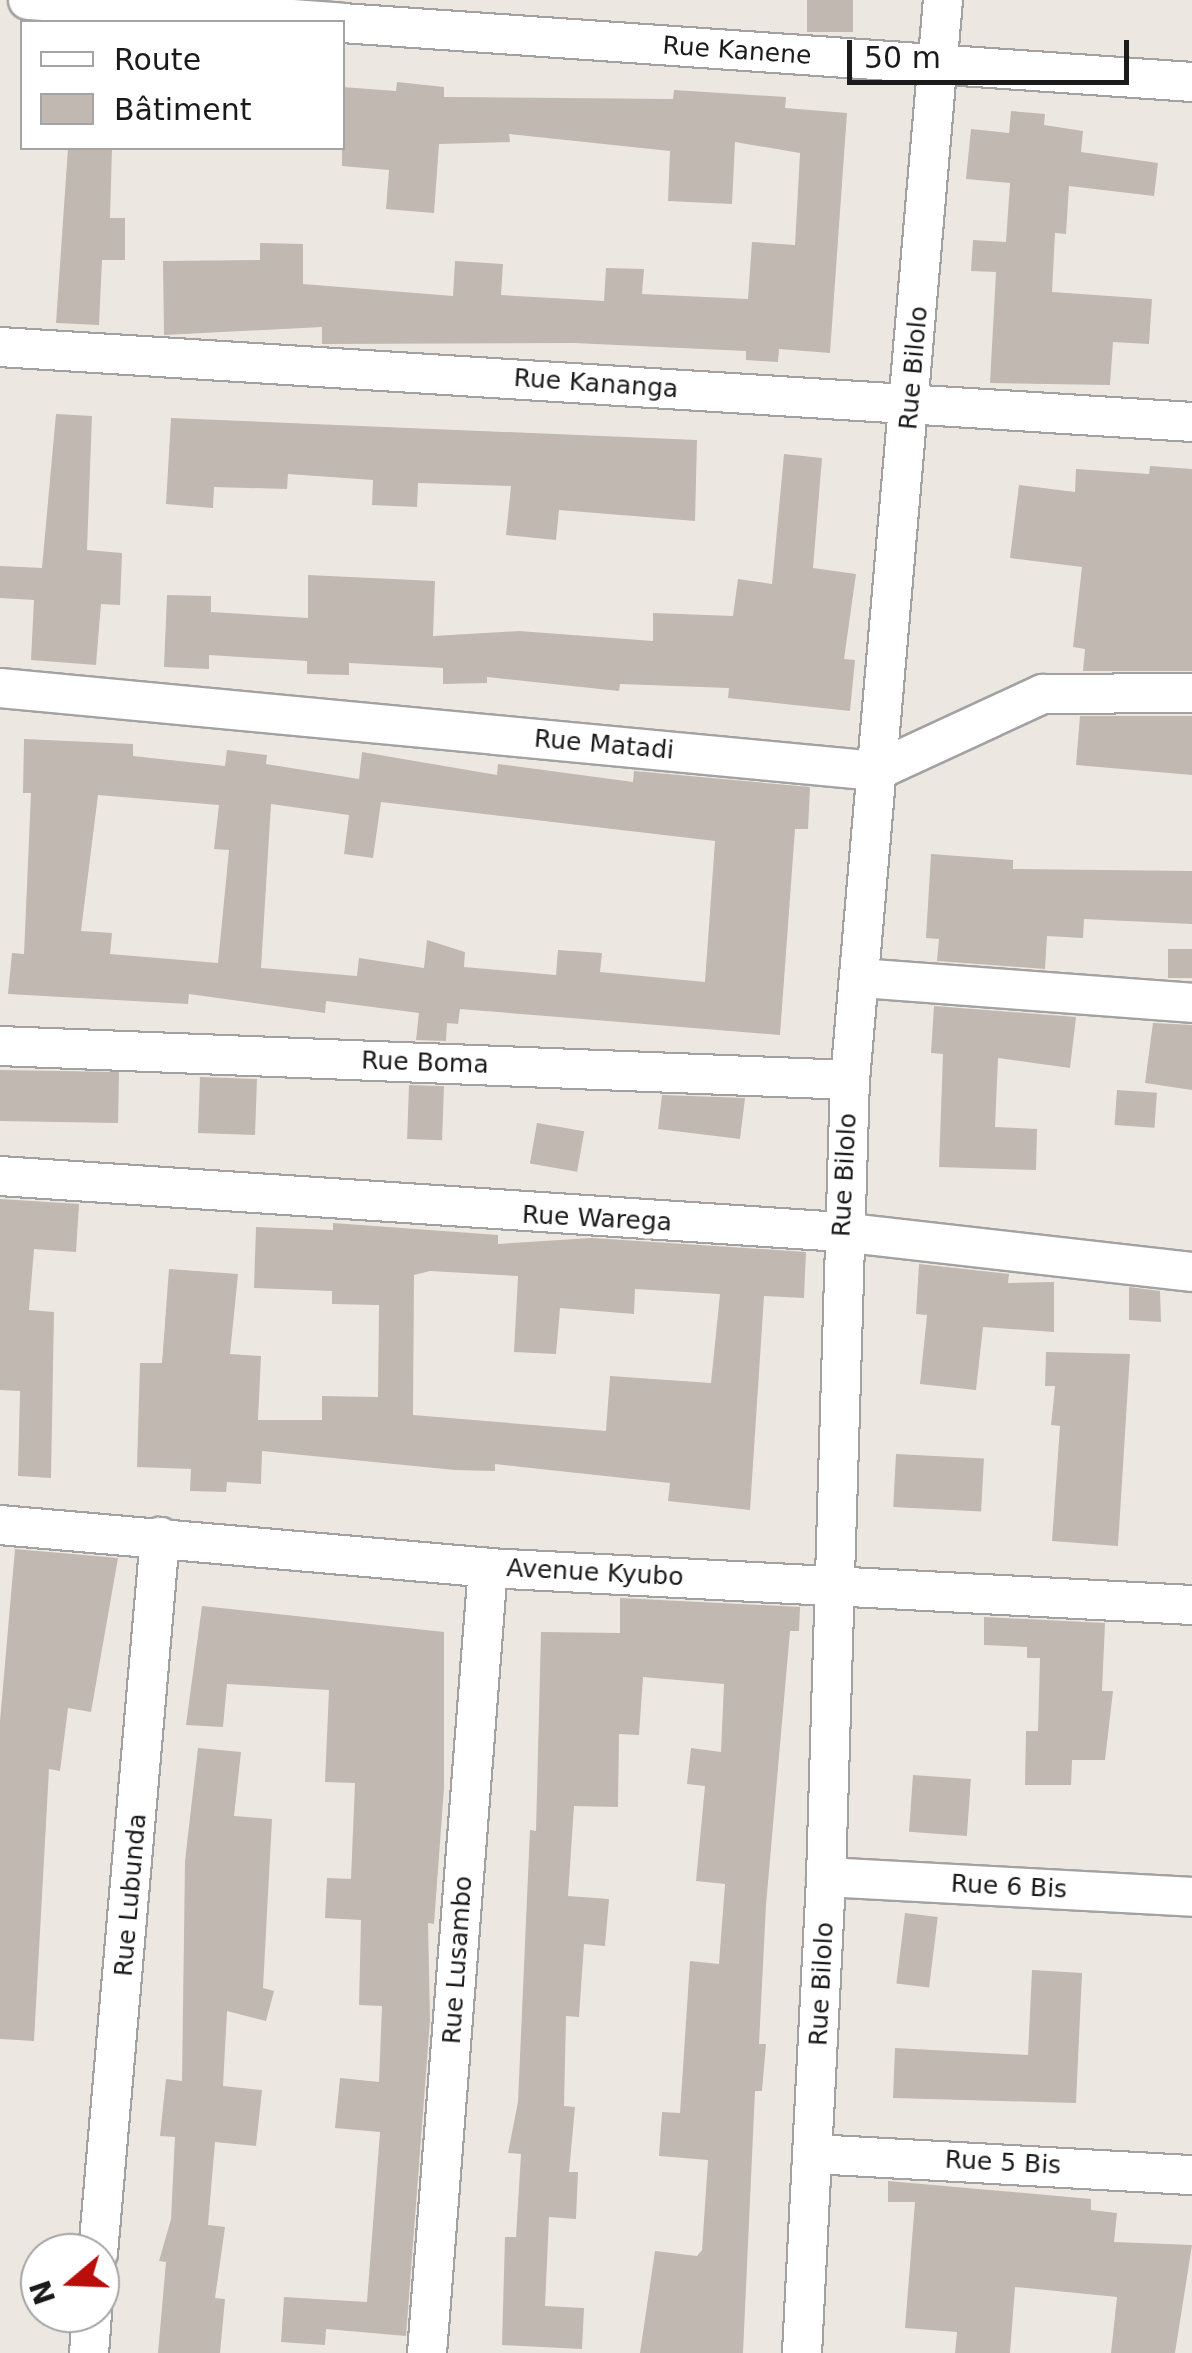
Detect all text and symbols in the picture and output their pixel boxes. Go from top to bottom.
legend [20,20,345,150]
scale bar [852,20,1134,82]
street label: Rue Kanene [662,31,812,71]
text: 50 m [864,40,941,75]
text: Route [114,42,201,77]
text: Bâtiment [114,92,252,127]
street label: Rue Bilolo [894,305,934,431]
street label: Rue Kananga [513,363,679,405]
street label: Rue Matadi [533,724,675,766]
street label: Rue Boma [361,1046,489,1080]
street label: Rue Bilolo [827,1112,863,1238]
street label: Rue Warega [521,1200,673,1238]
street label: Avenue Kyubo [506,1553,684,1593]
street label: Rue Lubunda [109,1812,153,1978]
street label: Rue 6 Bis [950,1869,1068,1905]
street label: Rue Lusambo [437,1875,479,2045]
street label: Rue Bilolo [804,1921,840,2047]
street label: Rue 5 Bis [944,2145,1062,2181]
north arrow [20,2233,120,2333]
text: N [24,2276,62,2309]

